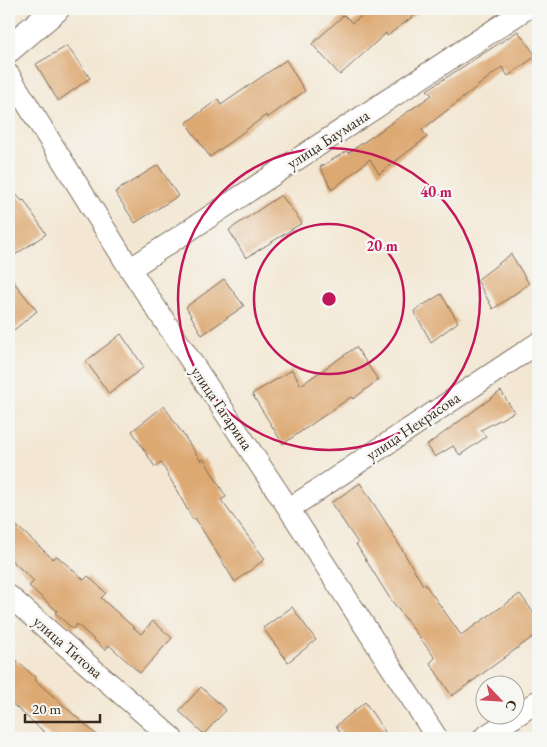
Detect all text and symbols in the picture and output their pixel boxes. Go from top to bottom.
street label: улица Баумана [283,104,374,173]
text: 40 m [420,182,452,201]
text: 20 m [366,236,398,255]
centre of rings [320,290,338,308]
street label: улица Гагарина [186,362,258,455]
street label: улица Некрасова [362,386,465,465]
street label: улица Титова [29,611,108,683]
north arrow [474,674,524,724]
scale bar [25,692,100,724]
text: С [501,697,522,714]
text: 20 m [32,699,61,718]

